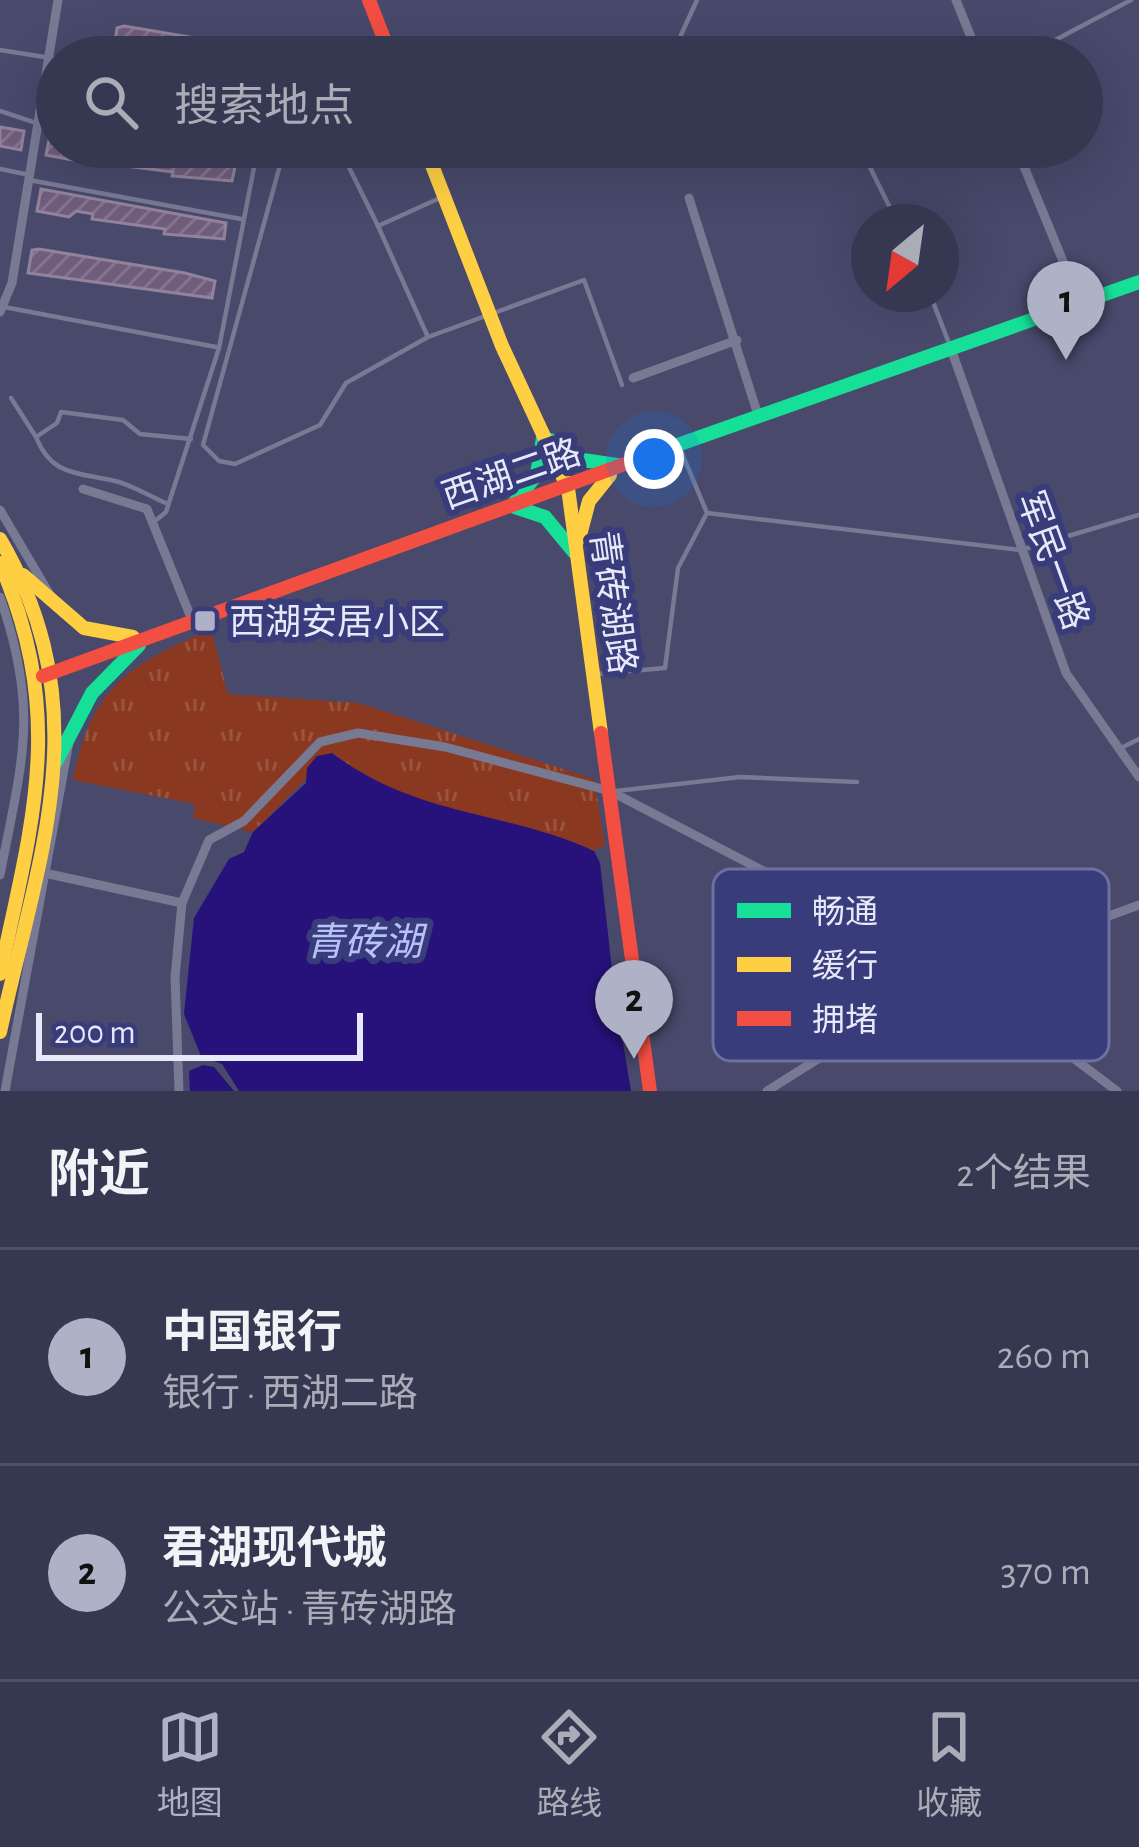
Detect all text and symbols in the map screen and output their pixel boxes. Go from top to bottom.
search box [36,36,1103,168]
icon: search [78,69,144,135]
text: 搜索地点 [174,85,354,130]
north arrow [851,204,959,312]
pin: 1 [1027,261,1105,360]
your location [624,429,684,489]
street label: 西湖二路 [437,433,586,515]
street label: 军民一路 [1011,486,1096,635]
street label: 青砖湖路 [584,528,642,676]
place label: 西湖安居小区 [229,603,445,641]
marker: 西湖安居小区 [192,608,218,634]
legend [713,869,1109,1061]
text: 畅通 [812,895,878,930]
water label: 青砖湖 [305,922,428,963]
text: 缓行 [812,949,878,984]
pin: 2 [595,960,673,1059]
text: 拥堵 [812,1003,878,1038]
scale bar [36,1007,363,1060]
text: 200 m [54,1017,136,1050]
text: 附近 [48,1150,150,1201]
text: 2个结果 [956,1155,1091,1194]
text: 中国银行 [162,1311,342,1356]
text: 1 [80,1337,94,1376]
text: 260 m [997,1337,1091,1376]
text: 银行 · 西湖二路 [162,1375,418,1414]
text: 君湖现代城 [162,1527,387,1572]
text: 2 [78,1553,96,1592]
text: 370 m [1000,1553,1091,1592]
text: 公交站 · 青砖湖路 [162,1591,457,1630]
tab: 地图 [157,1704,223,1825]
tab: 路线 [536,1704,602,1825]
tab: 收藏 [916,1704,982,1825]

